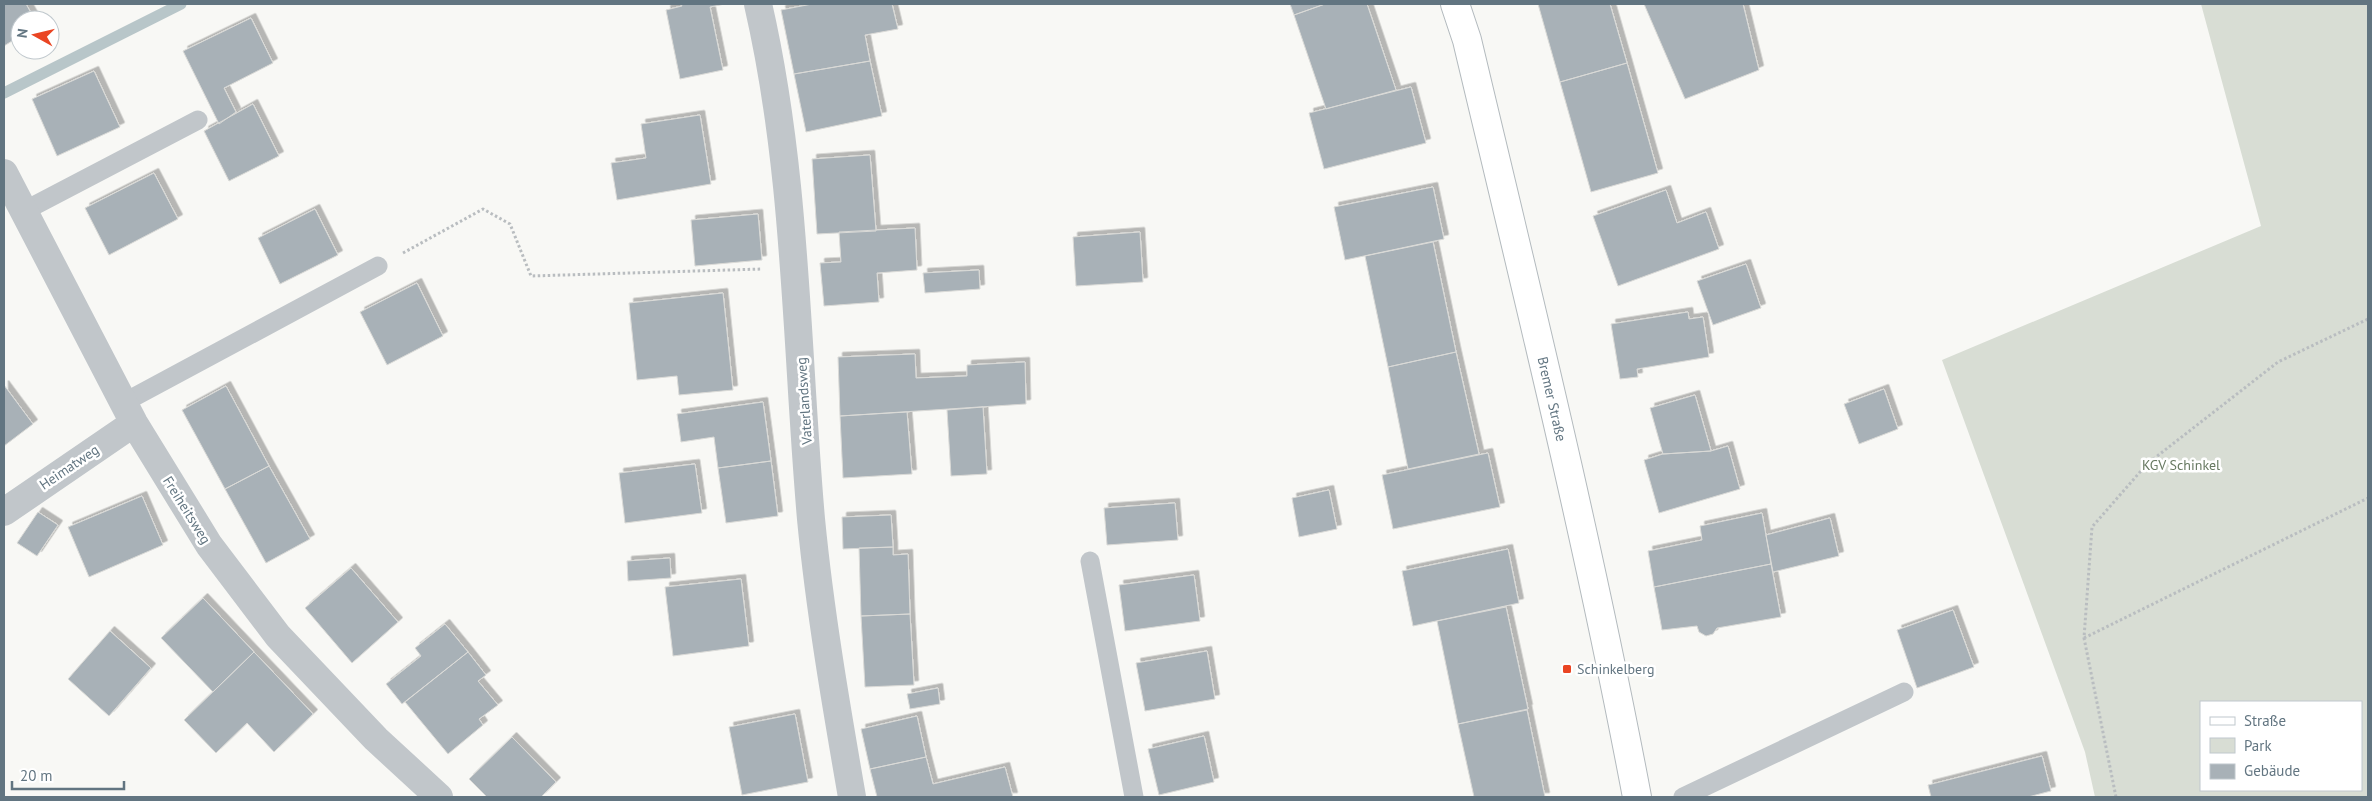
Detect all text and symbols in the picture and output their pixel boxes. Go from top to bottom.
north arrow [10,10,60,60]
text: N [13,27,32,39]
street label: Bremer Straße [1534,355,1570,443]
street label: Vaterlandsweg [792,357,816,446]
street label: Heimatweg [36,441,102,493]
park label: KGV Schinkel [2142,456,2220,474]
street label: Freiheitsweg [159,473,215,547]
place label: Schinkelberg [1577,660,1655,678]
marker: Schinkelberg [1561,663,1573,675]
legend [2200,701,2362,791]
text: Straße [2244,711,2286,730]
text: Park [2244,736,2272,755]
scale bar [12,758,125,790]
text: Gebäude [2244,761,2300,780]
text: 20 m [20,766,53,785]

